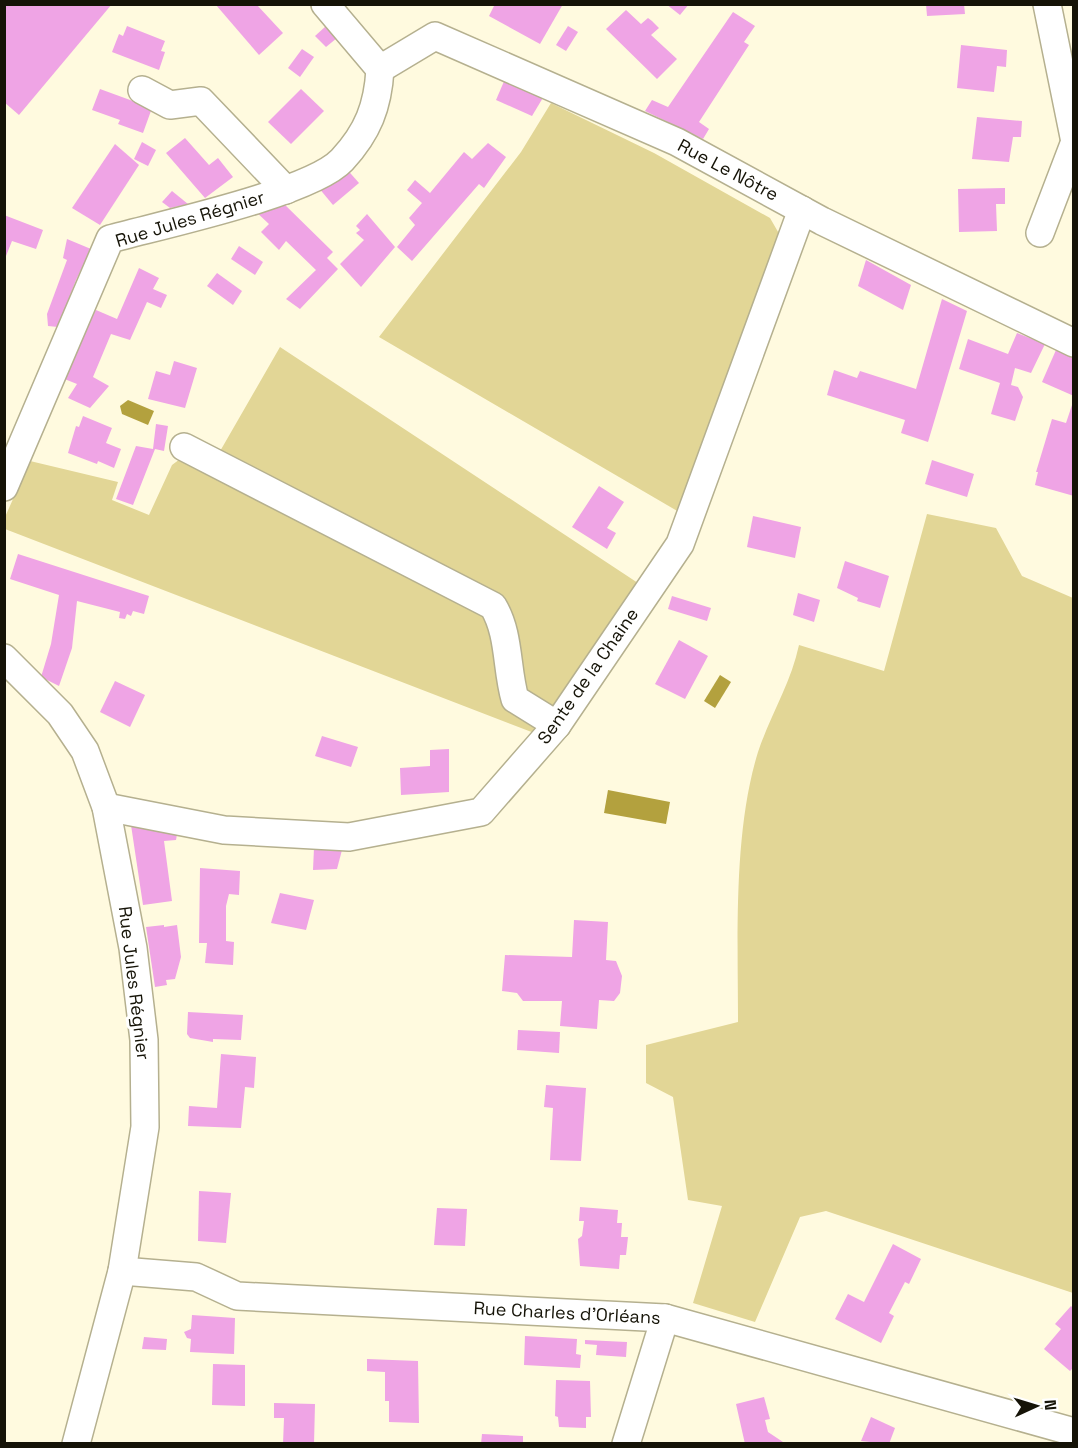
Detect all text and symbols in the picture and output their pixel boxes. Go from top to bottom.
street label: Rue Le Nôtre [674,133,783,206]
street label: Rue Jules Régnier [113,185,267,252]
street label: Sente de la Chaine [532,603,643,748]
street label: Rue Jules Régnier [114,905,155,1061]
street label: Rue Charles d'Orléans [473,1296,661,1329]
north arrow [1006,1376,1066,1436]
text: N [1040,1399,1061,1411]

